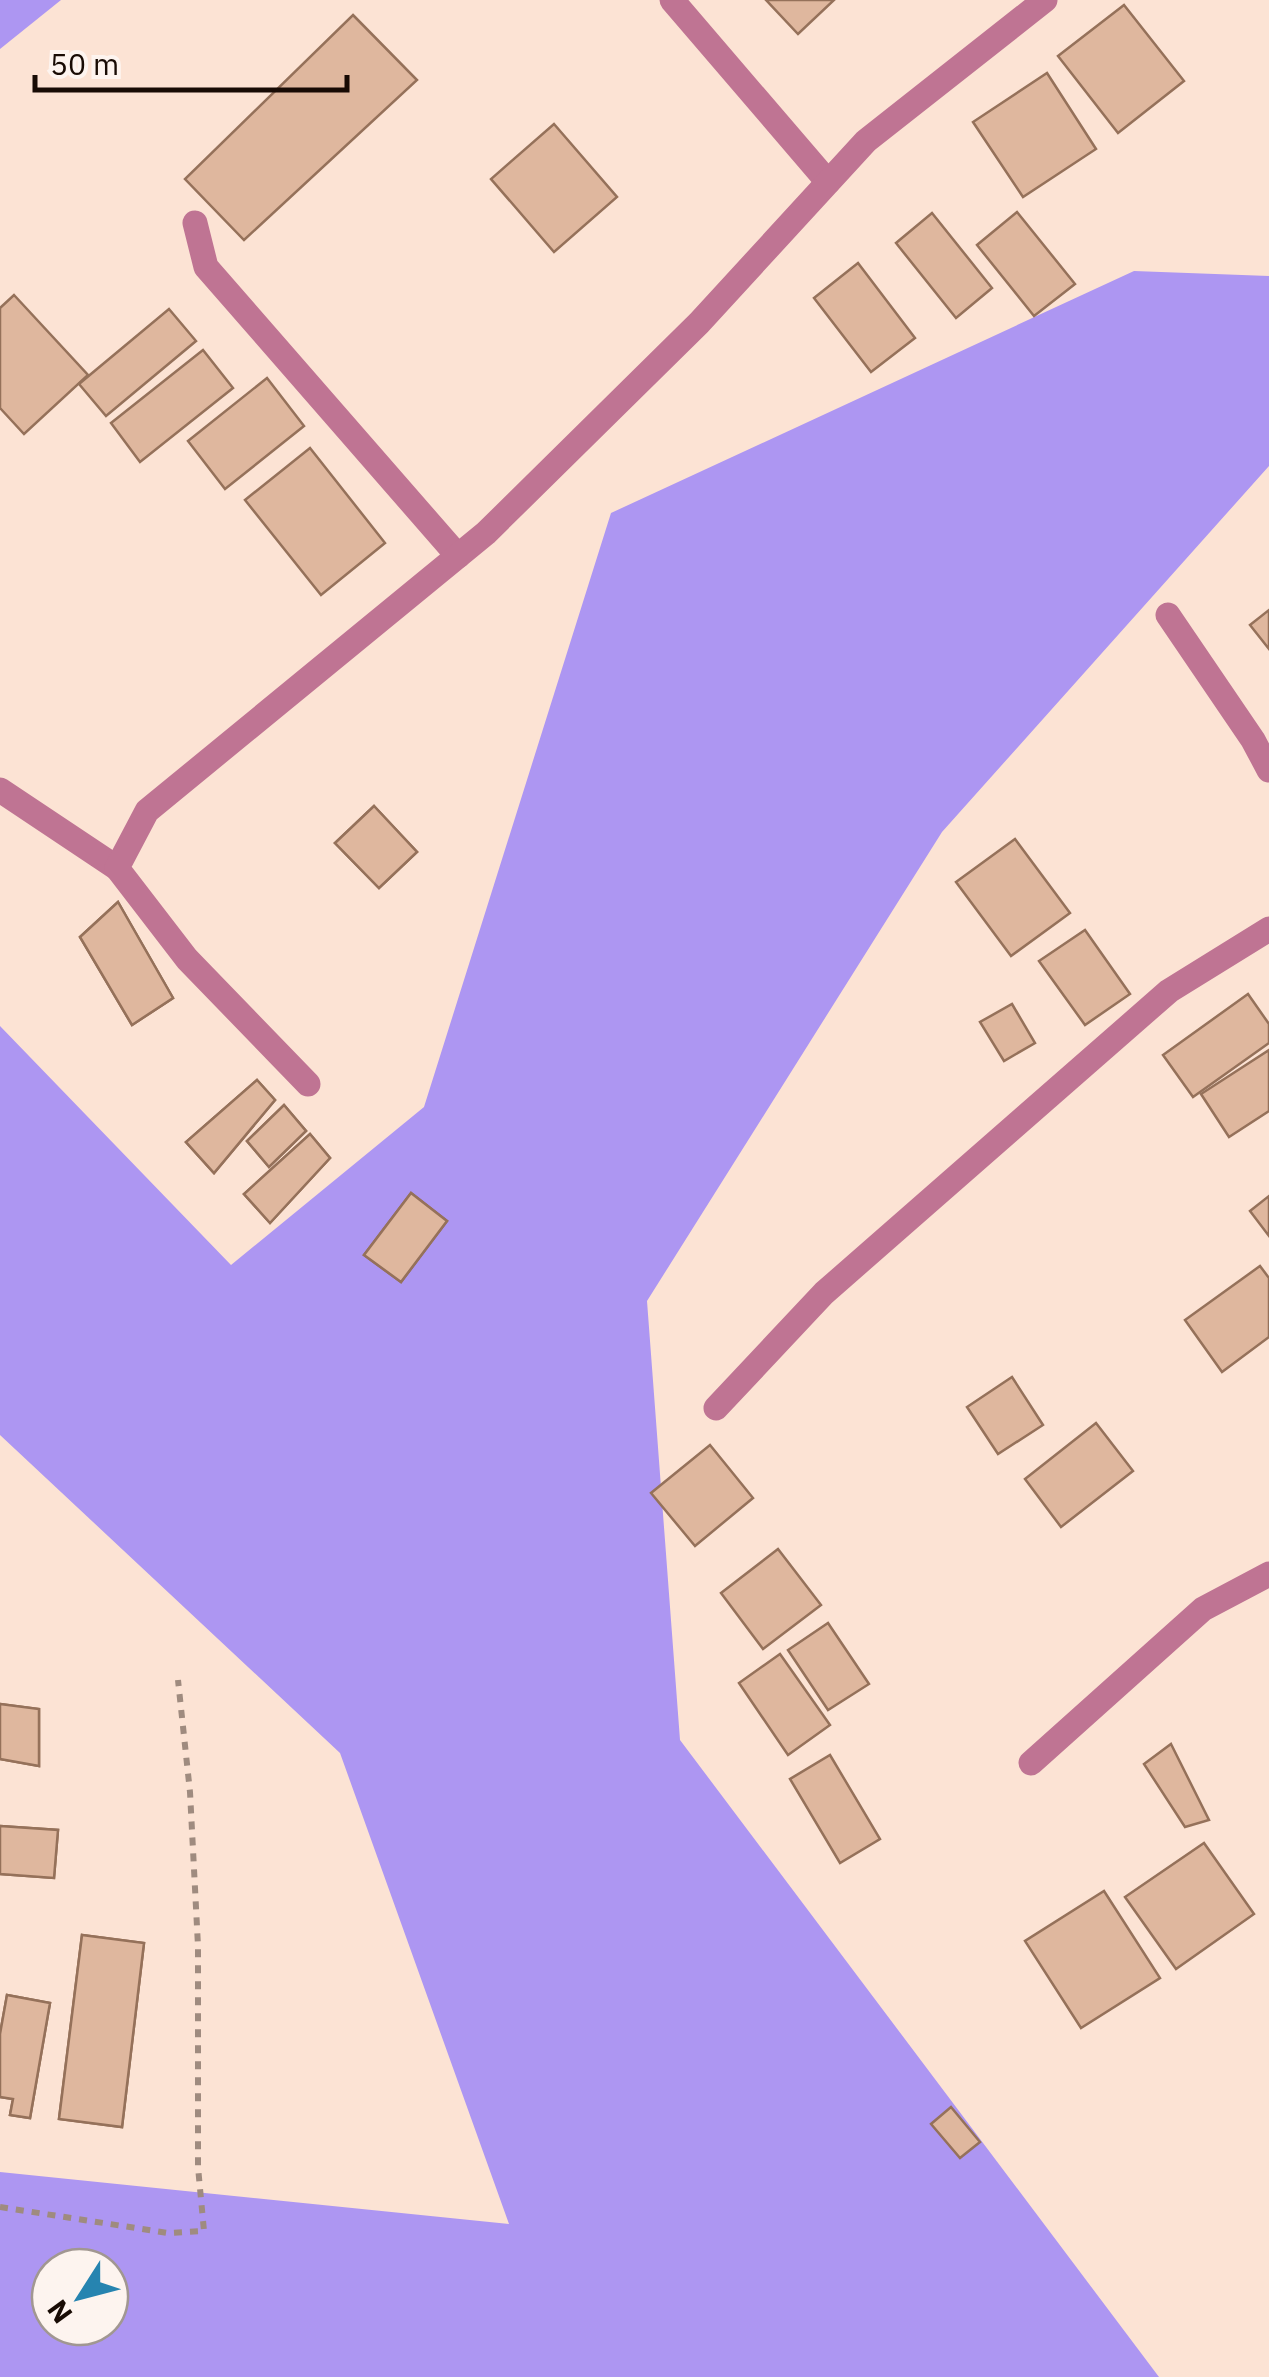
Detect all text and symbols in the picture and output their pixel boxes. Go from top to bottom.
scale bar [35,30,348,92]
text: 50 m [50,44,119,83]
north arrow [30,2247,130,2347]
text: N [38,2293,80,2331]

